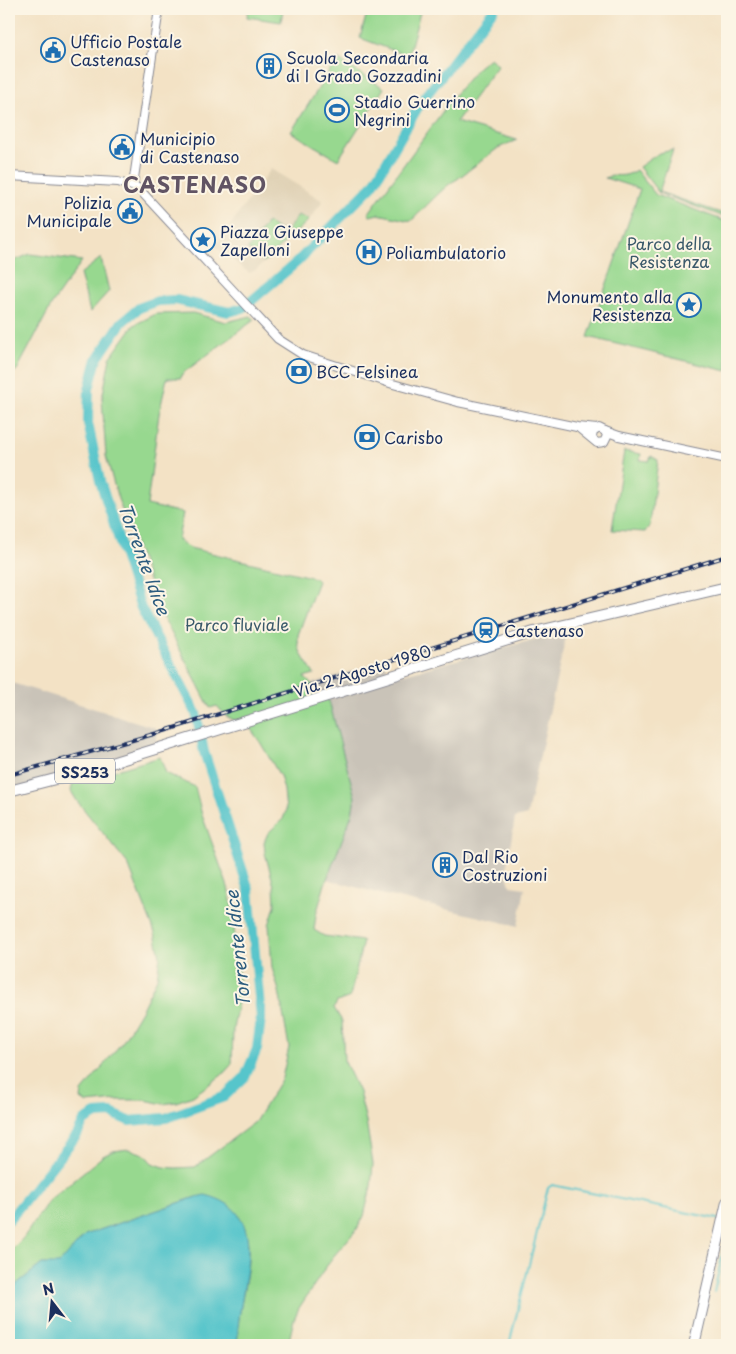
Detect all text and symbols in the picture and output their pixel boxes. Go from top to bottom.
place label: Ufficio Postale Castenaso [70,29,182,71]
public building icon: Ufficio Postale Castenaso [40,37,66,63]
place label: Scuola Secondaria di I Grado Gozzadini [286,45,442,87]
building icon: Scuola Secondaria di I Grado Gozzadini [256,53,282,79]
place label: Stadio Guerrino Negrini [354,89,475,131]
sports icon: Stadio Guerrino Negrini [324,97,350,123]
place label: Municipio di Castenaso [140,126,240,168]
public building icon: Municipio di Castenaso [109,134,135,160]
district label: CASTENASO [123,168,267,200]
place label: Polizia Municipale [27,190,112,232]
public building icon: Polizia Municipale [117,198,143,224]
place label: Piazza Giuseppe Zapelloni [220,219,344,261]
place icon: Piazza Giuseppe Zapelloni [190,227,216,253]
park label: Parco della Resistenza [626,231,712,273]
hospital icon: Poliambulatorio [356,239,382,265]
place label: Poliambulatorio [386,240,506,264]
place label: Monumento alla Resistenza [547,284,672,326]
place icon: Monumento alla Resistenza [676,292,702,318]
bank icon: BCC Felsinea [286,358,312,384]
place label: BCC Felsinea [316,359,418,383]
bank icon: Carisbo [354,424,380,450]
place label: Carisbo [384,425,443,449]
water label: Torrente Idice [112,499,178,620]
park label: Parco fluviale [185,612,289,636]
station icon: Castenaso [473,617,499,643]
place label: Castenaso [504,618,584,642]
street label: Via 2 Agosto 1980 [290,638,434,702]
road number: SS253 [55,758,115,784]
place label: Dal Rio Costruzioni [462,844,547,886]
building icon: Dal Rio Costruzioni [432,852,458,878]
water label: Torrente Idice [217,888,257,1009]
north arrow [28,1276,78,1326]
text: N [40,1277,57,1301]

